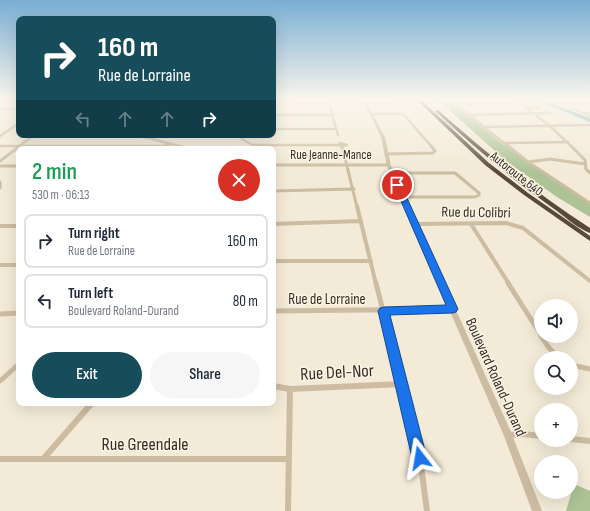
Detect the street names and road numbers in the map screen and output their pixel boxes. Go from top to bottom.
street label: Rue Jeanne-Mance [290,147,372,163]
street label: Autoroute 640 [486,147,546,200]
street label: Rue du Colibri [441,202,511,223]
street label: Rue de Lorraine [288,290,366,309]
street label: Boulevard Roland-Durand [461,315,530,439]
street label: Rue Del-Nor [300,360,374,385]
street label: Rue Greendale [101,434,189,455]

